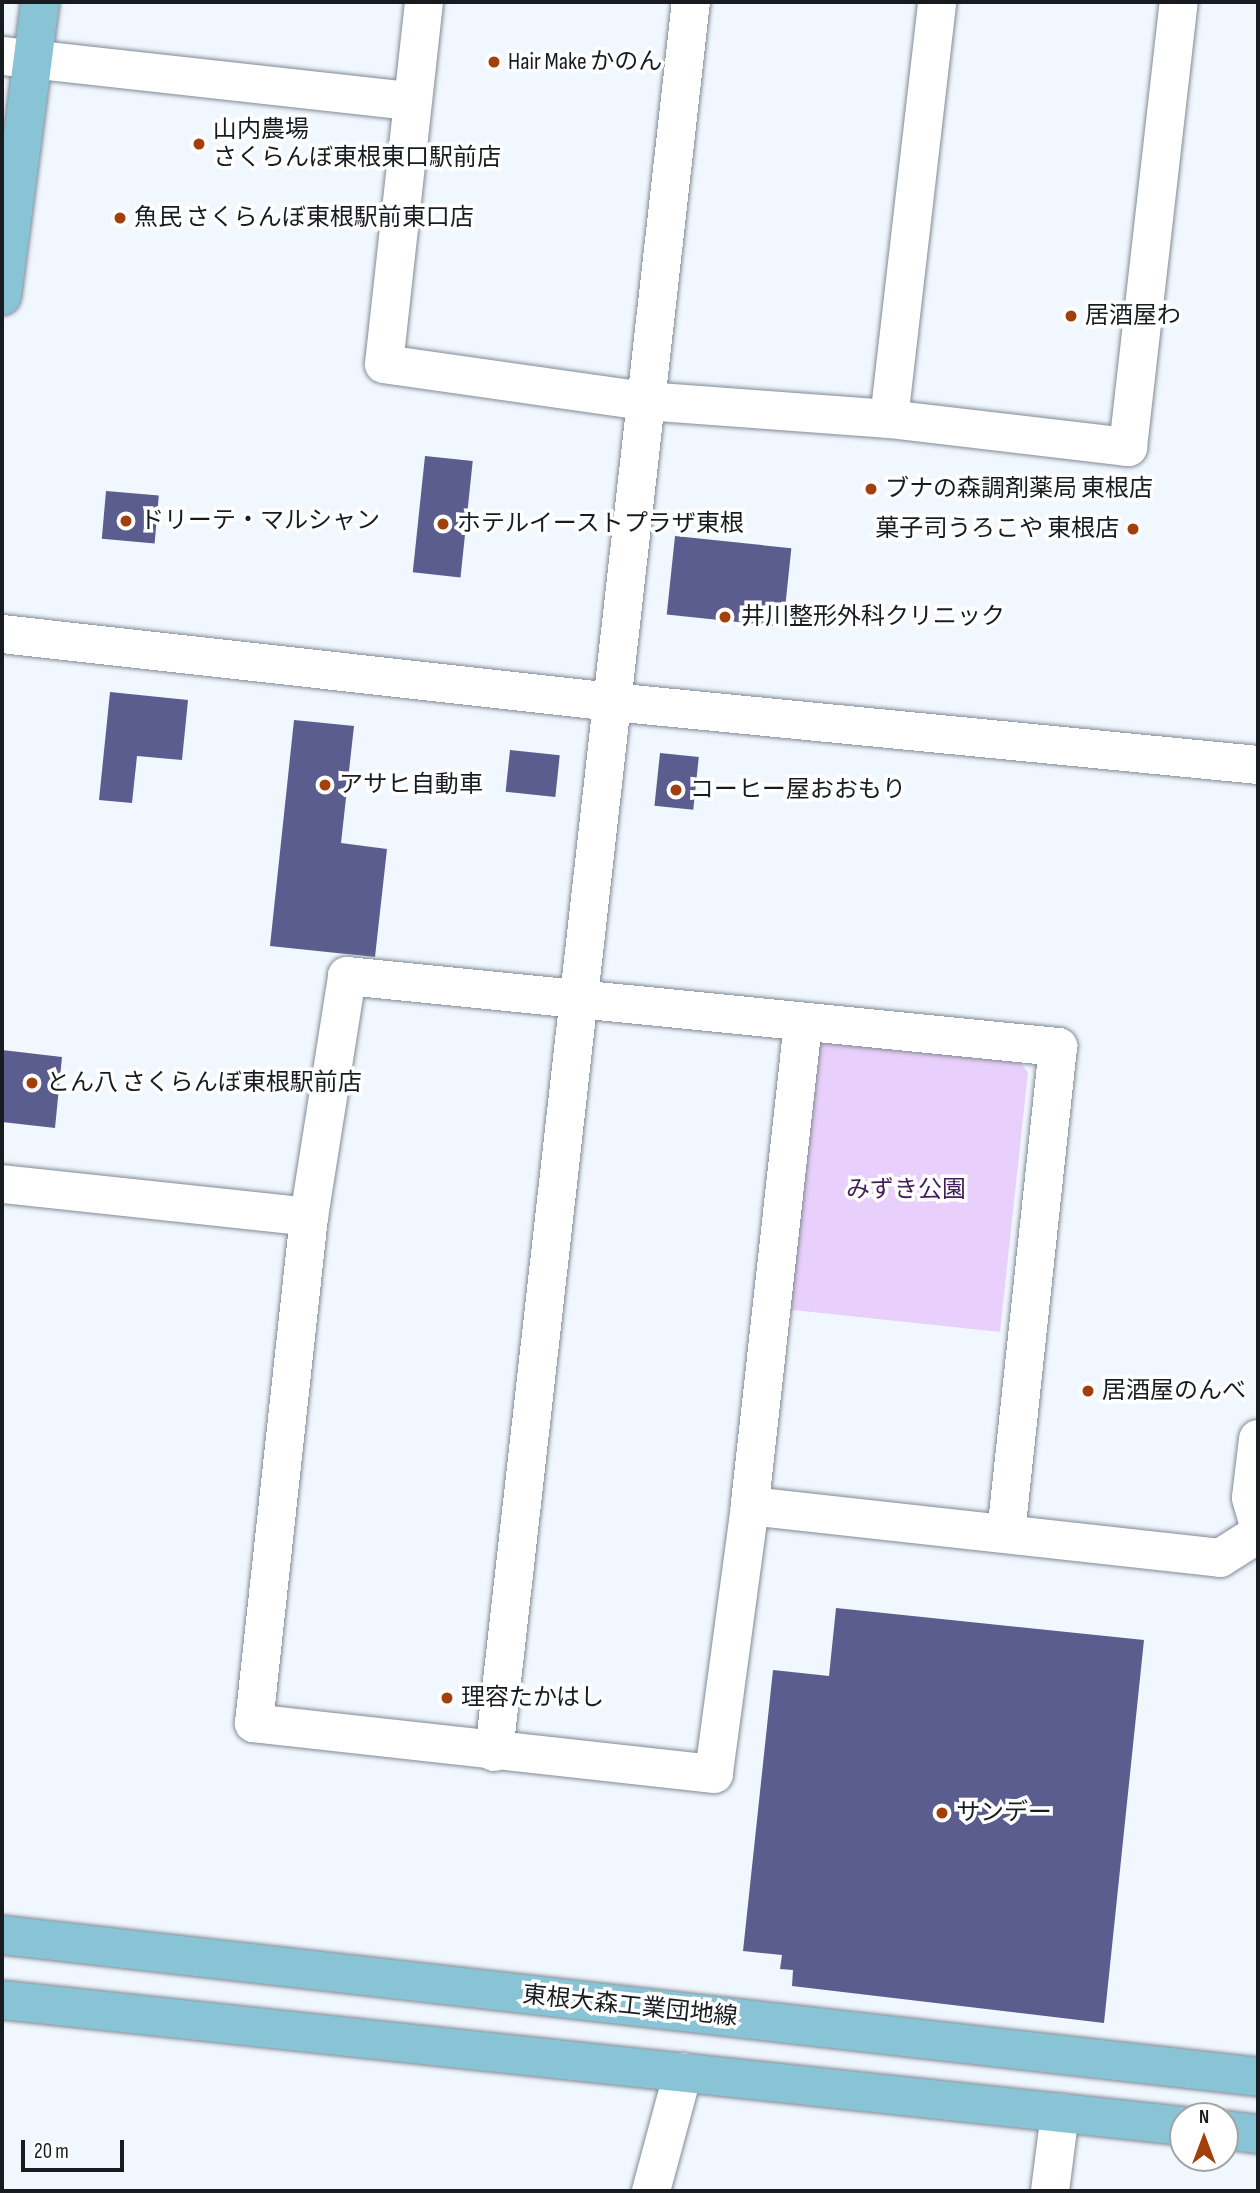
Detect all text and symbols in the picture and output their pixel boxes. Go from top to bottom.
place label: Hair Make かのん [508,48,662,76]
marker: Hair Make かのん [486,54,502,70]
place label: 山内農場 さくらんぼ東根東口駅前店 [213,116,501,172]
marker: 山内農場 さくらんぼ東根東口駅前店 [191,136,207,152]
place label: 魚民 さくらんぼ東根駅前東口店 [134,204,474,232]
marker: 魚民 さくらんぼ東根駅前東口店 [112,210,128,226]
place label: 居酒屋わ [1085,302,1181,330]
marker: 居酒屋わ [1063,308,1079,324]
place label: ブナの森調剤薬局 東根店 [885,475,1153,503]
marker: ブナの森調剤薬局 東根店 [863,481,879,497]
place label: ドリーテ・マルシャン [140,507,380,535]
place label: ホテルイーストプラザ東根 [457,510,745,538]
marker: ドリーテ・マルシャン [118,513,134,529]
place label: 菓子司うろこや 東根店 [875,515,1119,543]
marker: ホテルイーストプラザ東根 [435,516,451,532]
marker: 菓子司うろこや 東根店 [1125,521,1141,537]
place label: 井川整形外科クリニック [741,603,1005,631]
marker: 井川整形外科クリニック [715,607,735,627]
place label: アサヒ自動車 [339,771,483,799]
place label: コーヒー屋おおもり [690,776,906,804]
marker: アサヒ自動車 [317,777,333,793]
marker: コーヒー屋おおもり [668,782,684,798]
place label: とん八 さくらんぼ東根駅前店 [46,1069,362,1097]
marker: とん八 さくらんぼ東根駅前店 [24,1075,40,1091]
park label: みずき公園 [846,1176,966,1204]
place label: 居酒屋のんべ [1102,1377,1246,1405]
marker: 居酒屋のんべ [1080,1383,1096,1399]
place label: 理容たかはし [461,1684,605,1712]
marker: 理容たかはし [439,1690,455,1706]
place label: サンデー [956,1799,1052,1827]
marker: サンデー [934,1805,950,1821]
street label: 東根大森工業団地線 [521,1980,739,2032]
north arrow [1169,2102,1239,2172]
text: N [1199,2106,1209,2129]
scale bar [24,2126,128,2170]
text: 20 m [34,2139,69,2164]

